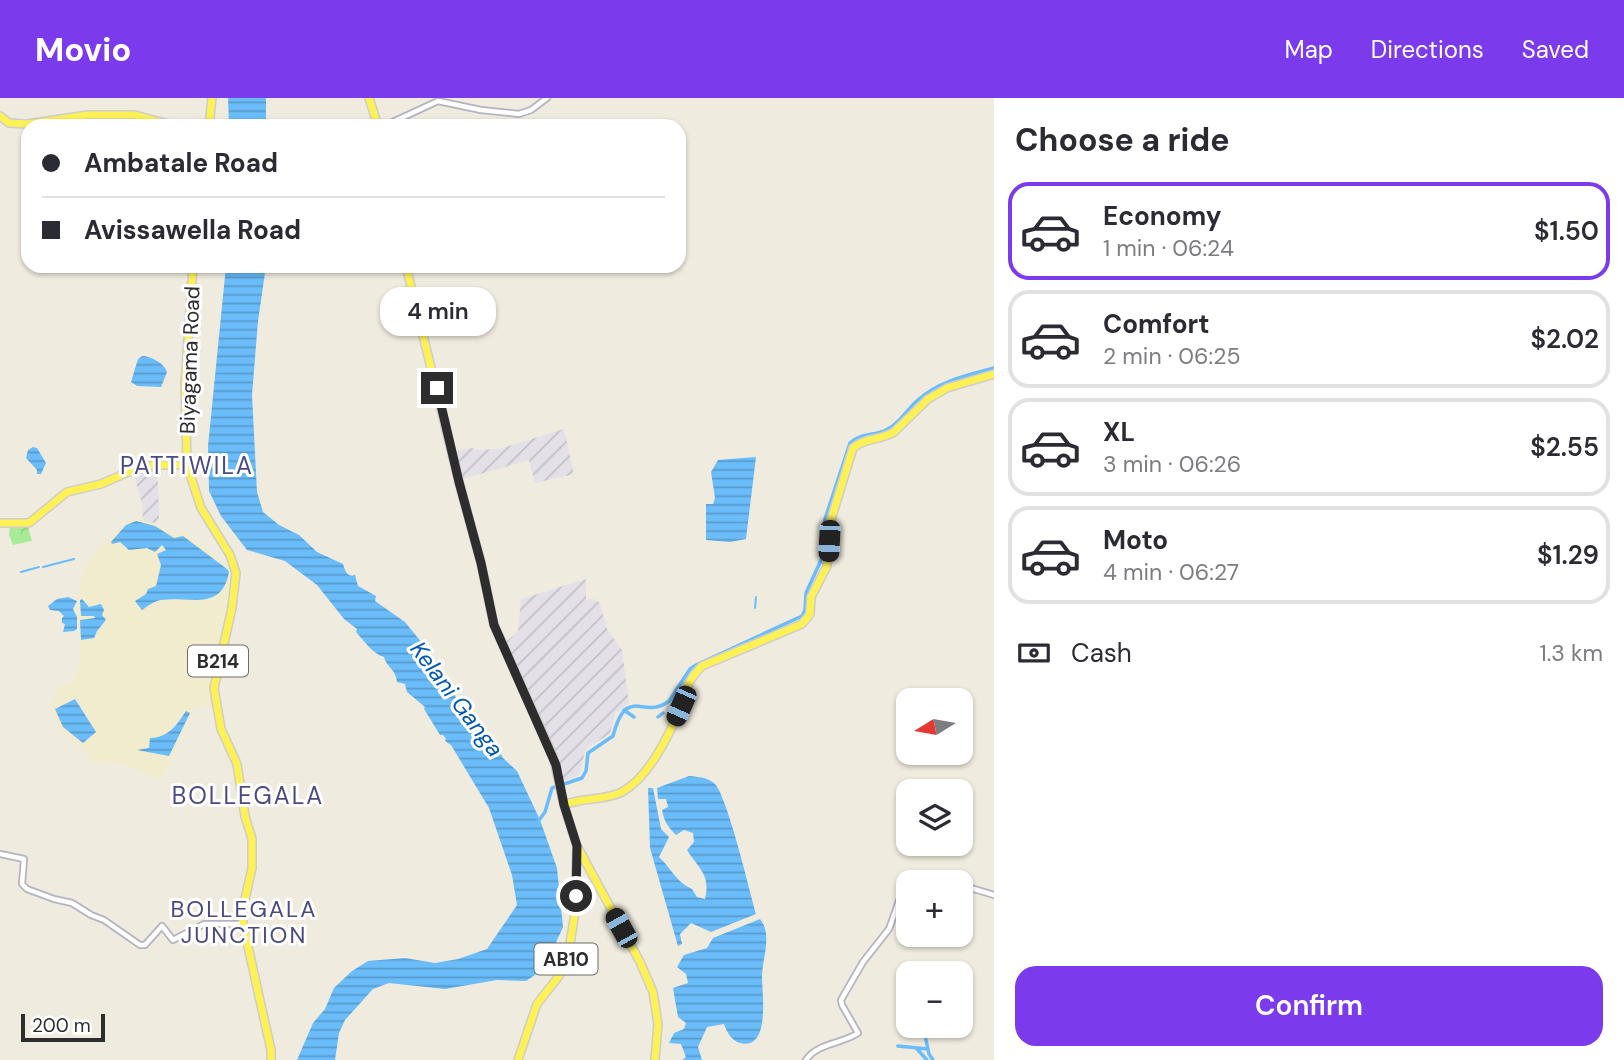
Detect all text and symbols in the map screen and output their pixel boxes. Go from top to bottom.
text: Movio [35,28,131,71]
text: Map [1285,34,1333,65]
text: Directions [1371,34,1484,65]
text: Saved [1522,34,1589,65]
text: Choose a ride [1015,119,1230,161]
text: Ambatale Road [84,146,278,180]
text: Economy [1103,199,1221,233]
icon: car [1019,200,1082,263]
text: Avissawella Road [84,213,301,247]
text: $1.50 [1534,214,1599,248]
text: 1 min · 06:24 [1103,233,1234,263]
street label: Biyagama Road [173,286,207,434]
callout: 4 min [379,286,495,336]
text: 4 min [407,296,469,326]
text: Comfort [1103,307,1209,341]
icon: car [1019,308,1082,371]
text: $2.02 [1530,322,1599,356]
text: 2 min · 06:25 [1103,341,1240,371]
route end [421,372,453,404]
text: XL [1103,415,1135,449]
icon: car [1019,416,1082,479]
text: $2.55 [1530,430,1599,464]
text: 3 min · 06:26 [1103,449,1241,479]
district label: PATTIWILA [120,450,254,481]
car [818,519,841,563]
text: Moto [1103,523,1168,557]
icon: car [1019,524,1082,587]
text: $1.29 [1537,538,1599,572]
text: 4 min · 06:27 [1103,557,1239,587]
icon: cash [1015,634,1053,672]
water label: Kelani Ganga [404,635,510,763]
text: Cash [1071,636,1132,670]
text: 1.3 km [1539,638,1603,668]
road number: B214 [188,646,248,676]
car [663,683,700,729]
north arrow [896,688,973,765]
map controls [896,688,973,1038]
button: layers [896,779,973,856]
district label: BOLLEGALA [172,780,324,811]
button: + [896,870,973,947]
route start [560,880,592,912]
district label: BOLLEGALA JUNCTION [170,894,318,950]
car [602,905,641,951]
road number: AB10 [534,944,598,974]
button: − [896,961,973,1038]
button: Confirm [1015,966,1603,1046]
scale bar [21,1011,105,1043]
text: 200 m [32,1013,91,1038]

